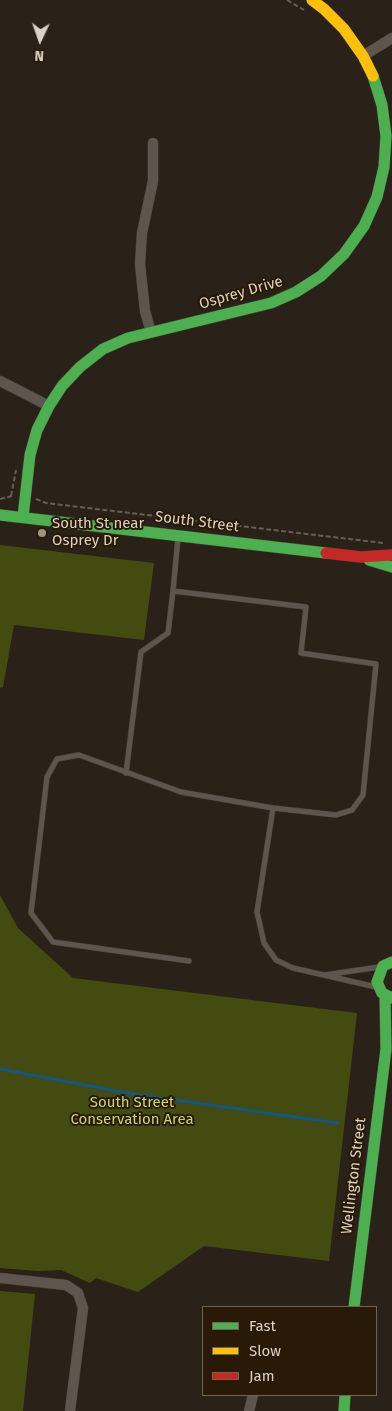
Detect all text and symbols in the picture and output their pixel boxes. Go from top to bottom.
north arrow [15,15,65,65]
text: N [34,47,44,64]
street label: Osprey Drive [197,272,285,314]
street label: South Street [154,508,240,536]
place label: South St near Osprey Dr [52,515,144,550]
marker: South St near Osprey Dr [36,527,48,539]
park label: South Street Conservation Area [70,1094,194,1129]
street label: Wellington Street [338,1117,370,1235]
legend [202,1306,377,1396]
text: Fast [249,1317,276,1335]
text: Slow [249,1342,281,1360]
text: Jam [249,1367,275,1385]

